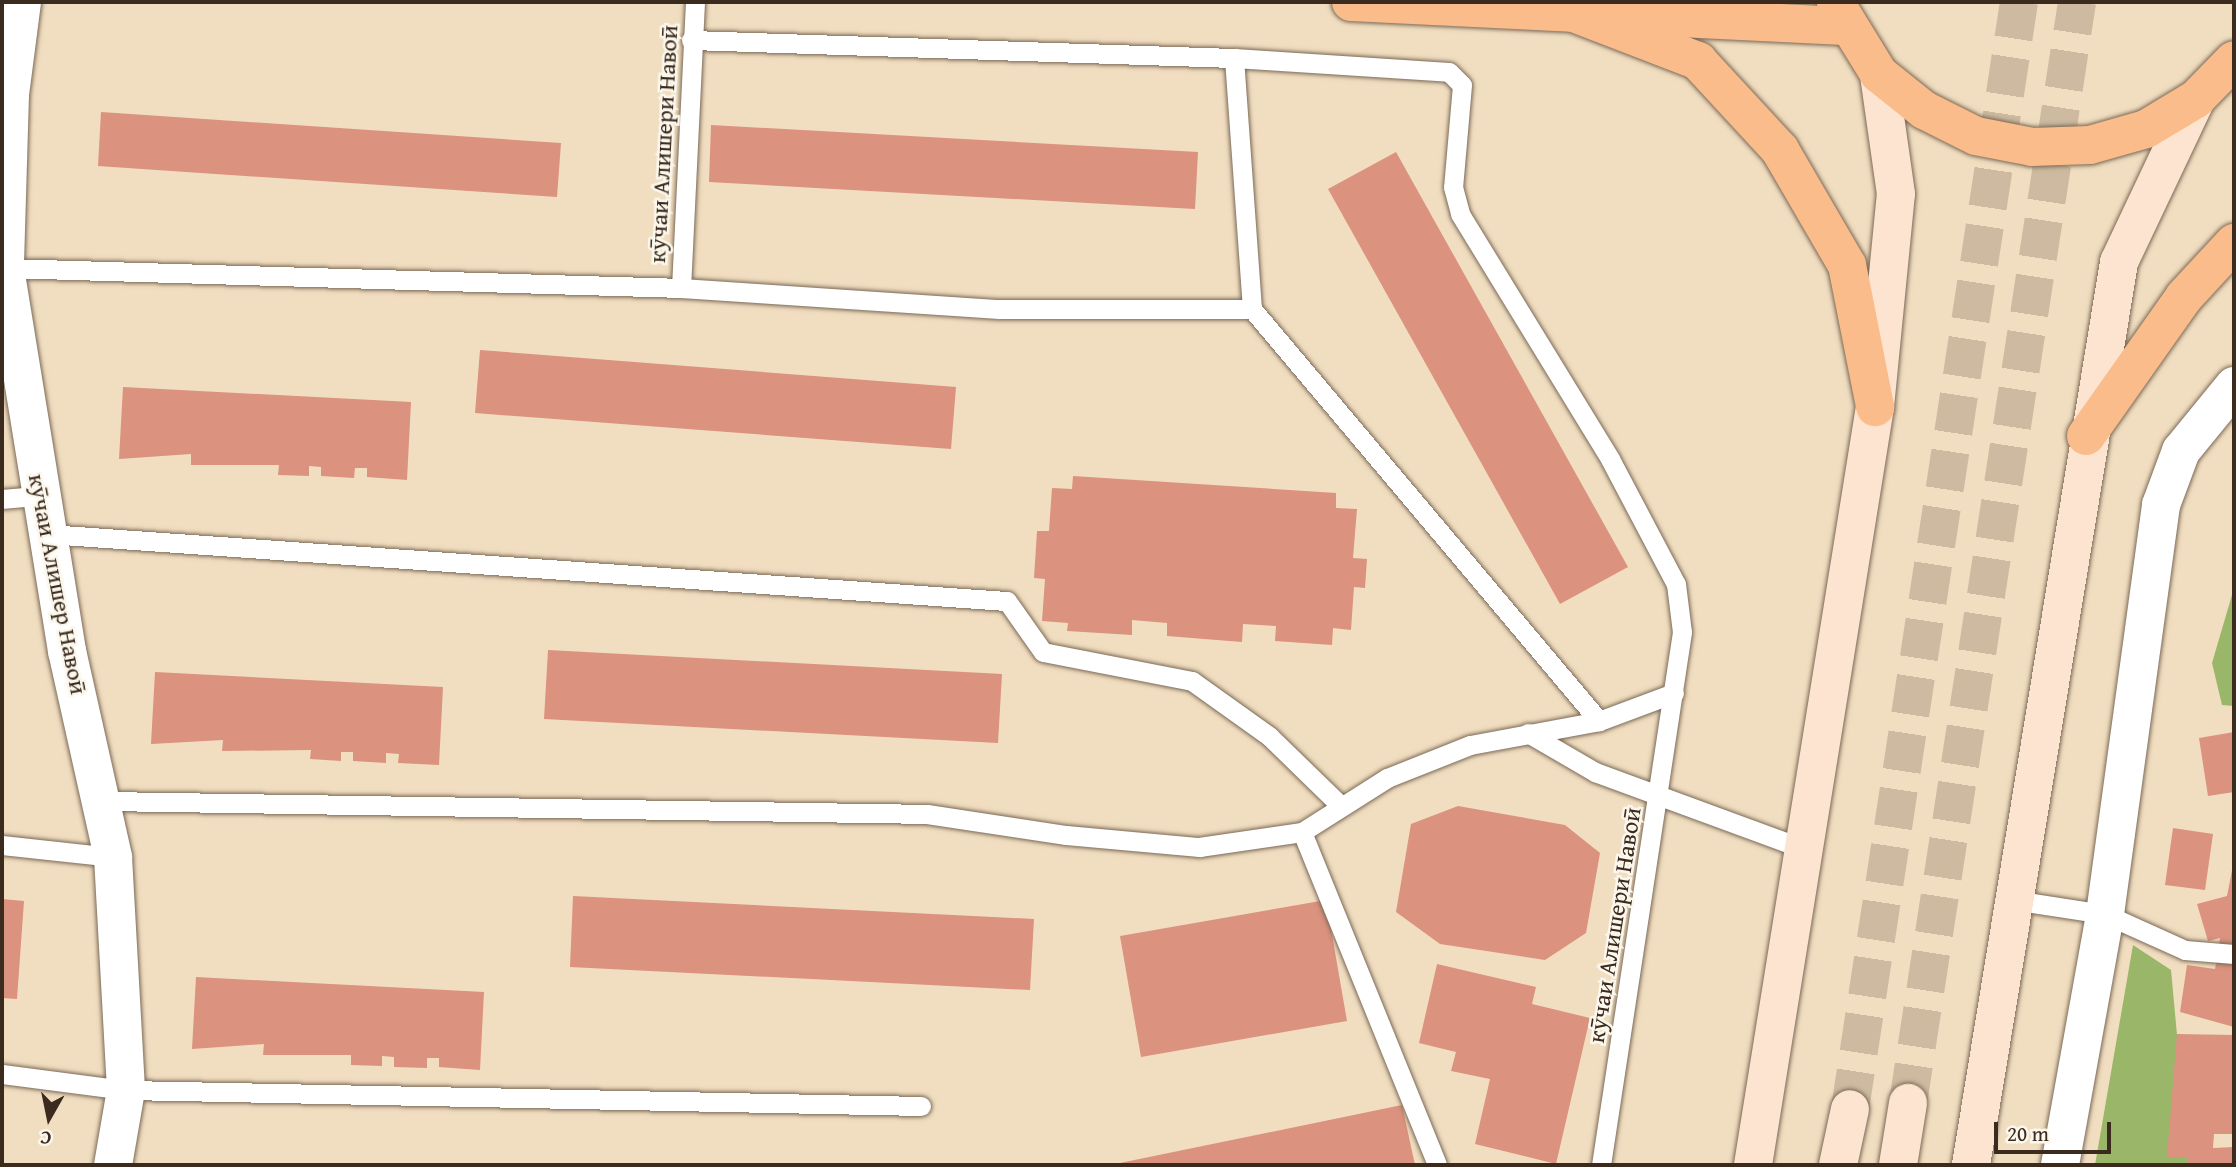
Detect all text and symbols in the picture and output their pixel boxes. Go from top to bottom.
street label: кӯчаи Алишери Навоӣ [642,24,684,264]
street label: кӯчаи Алишер Навоӣ [23,471,93,697]
street label: кӯчаи Алишери Навоӣ [1581,805,1647,1045]
north arrow [14,1083,84,1153]
scale bar [1998,1108,2115,1152]
text: 20 m [2007,1118,2049,1149]
text: С [38,1124,53,1153]

